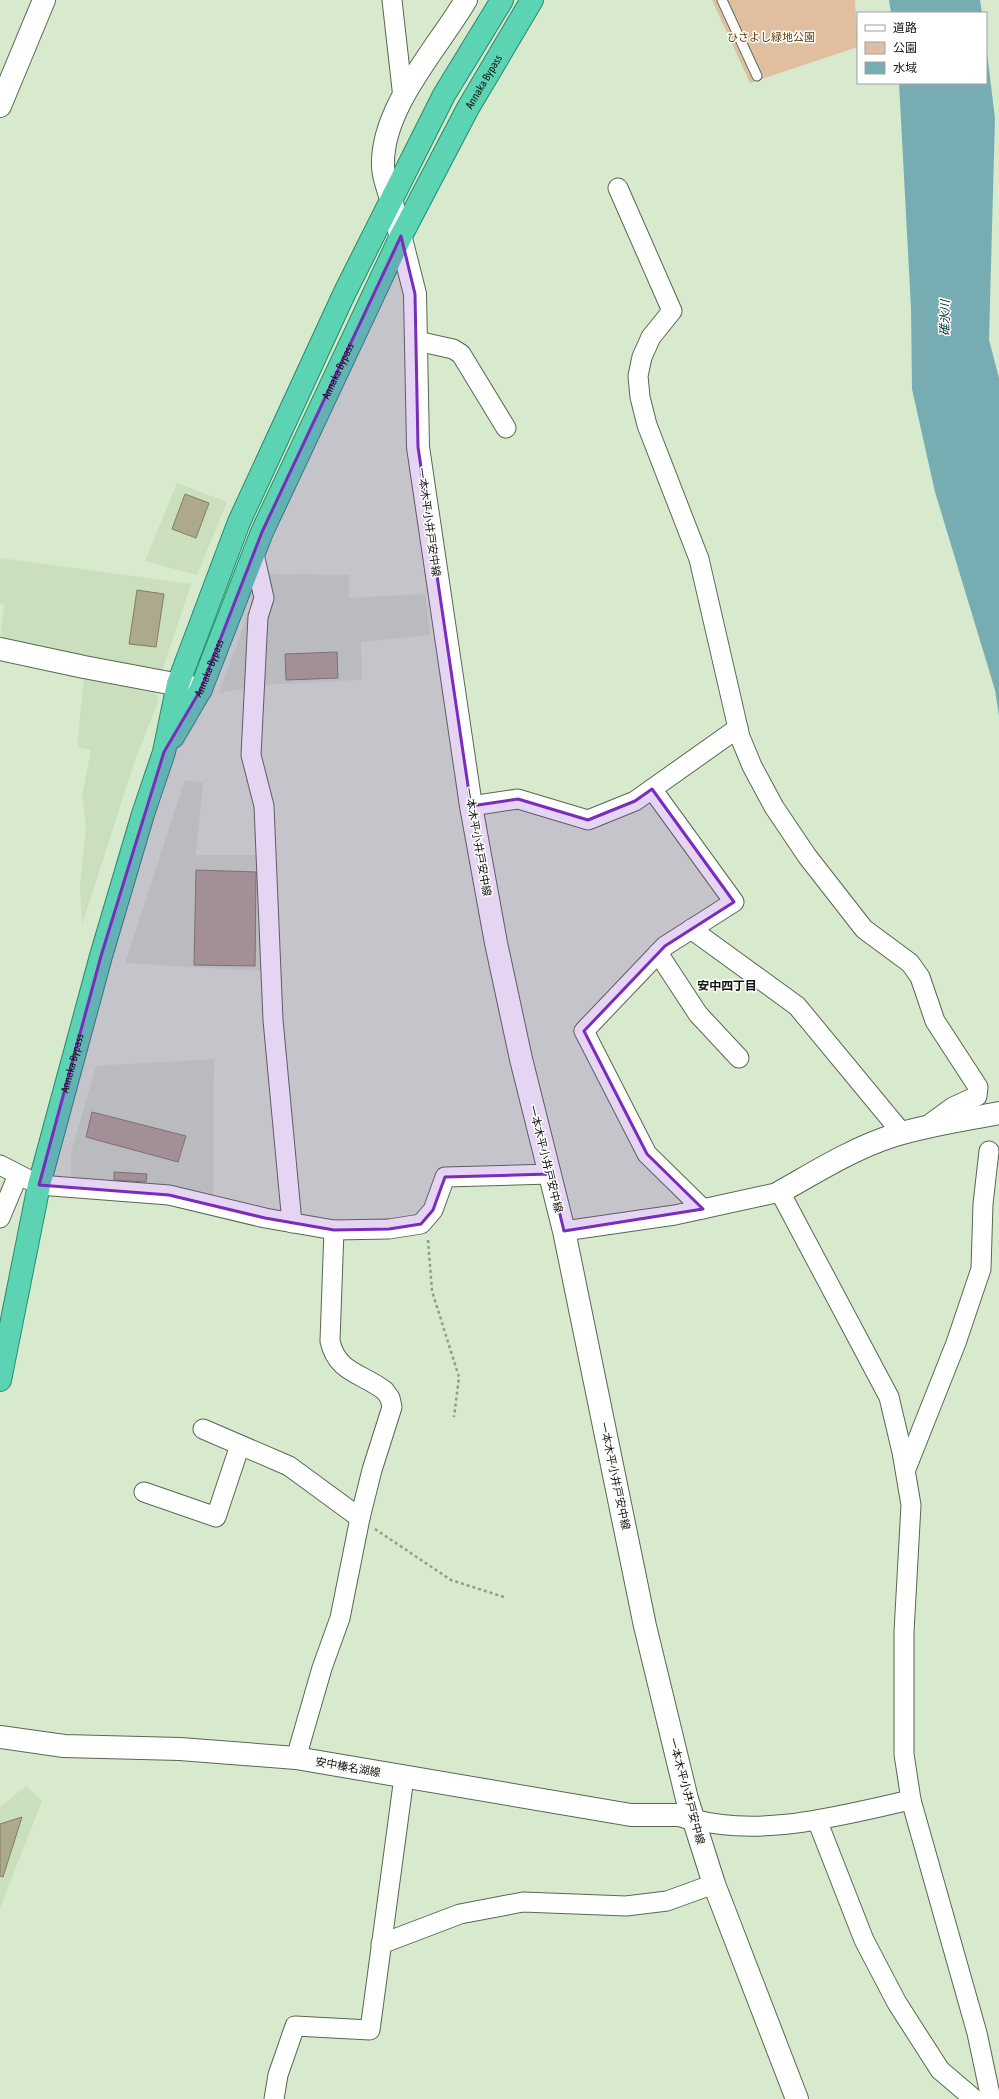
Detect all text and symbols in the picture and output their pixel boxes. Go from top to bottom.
legend [857,12,987,84]
text: 道路 [893,21,917,35]
park label: ひさよし緑地公園 [727,31,815,43]
text: 公園 [893,41,917,55]
street label: Annaka Bypass [463,53,504,111]
text: 水域 [893,61,917,75]
water label: 碓氷川 [938,298,952,336]
street label: Annaka Bypass [319,341,356,401]
street label: 一本木平小井戸安中線 [415,467,443,577]
street label: Annaka Bypass [192,638,226,699]
street label: 一本木平小井戸安中線 [463,787,493,897]
district label: 安中四丁目 [697,979,757,993]
street label: Annaka Bypass [58,1032,86,1094]
street label: 一本木平小井戸安中線 [527,1104,565,1214]
street label: 一本木平小井戸安中線 [598,1421,632,1531]
street label: 一本木平小井戸安中線 [667,1736,707,1846]
street label: 安中榛名湖線 [314,1755,382,1779]

